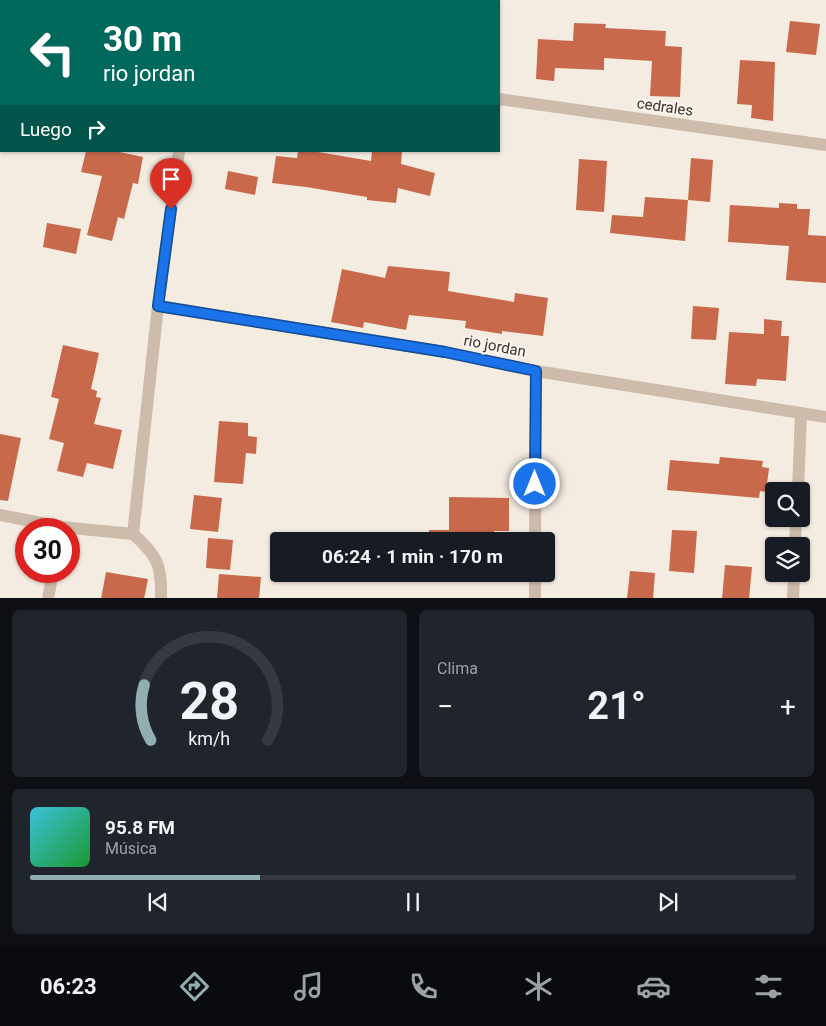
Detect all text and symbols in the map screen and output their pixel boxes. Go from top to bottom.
text: 30 m [103,19,182,60]
icon: left [20,20,85,85]
text: rio jordan [103,61,195,86]
street label: cedrales [636,94,694,120]
icon: right [82,115,110,143]
text: Luego [20,118,72,141]
pin [150,158,192,209]
icon: arrive [157,165,185,193]
street label: rio jordan [462,331,528,361]
position arrow [508,457,560,509]
map controls [765,482,810,582]
button: search [765,482,810,527]
speed limit sign: 30 [15,518,80,583]
button: layers [765,537,810,582]
text: 06:24 · 1 min · 170 m [322,545,503,568]
text: Clima [437,659,478,678]
text: 28 [180,671,239,732]
text: 21° [587,684,646,728]
text: − [437,690,453,723]
text: + [780,690,796,723]
text: km/h [189,728,230,749]
text: 95.8 FM [105,816,175,839]
text: Música [105,839,157,858]
icon: previous [144,888,172,916]
icon: pause [399,888,427,916]
icon: next [654,888,682,916]
icon: directions [177,969,212,1004]
icon: music [291,969,326,1004]
icon: phone [406,969,441,1004]
icon: climate [521,969,556,1004]
icon: car [636,969,671,1004]
icon: filters [751,969,786,1004]
text: 06:23 [40,974,97,999]

